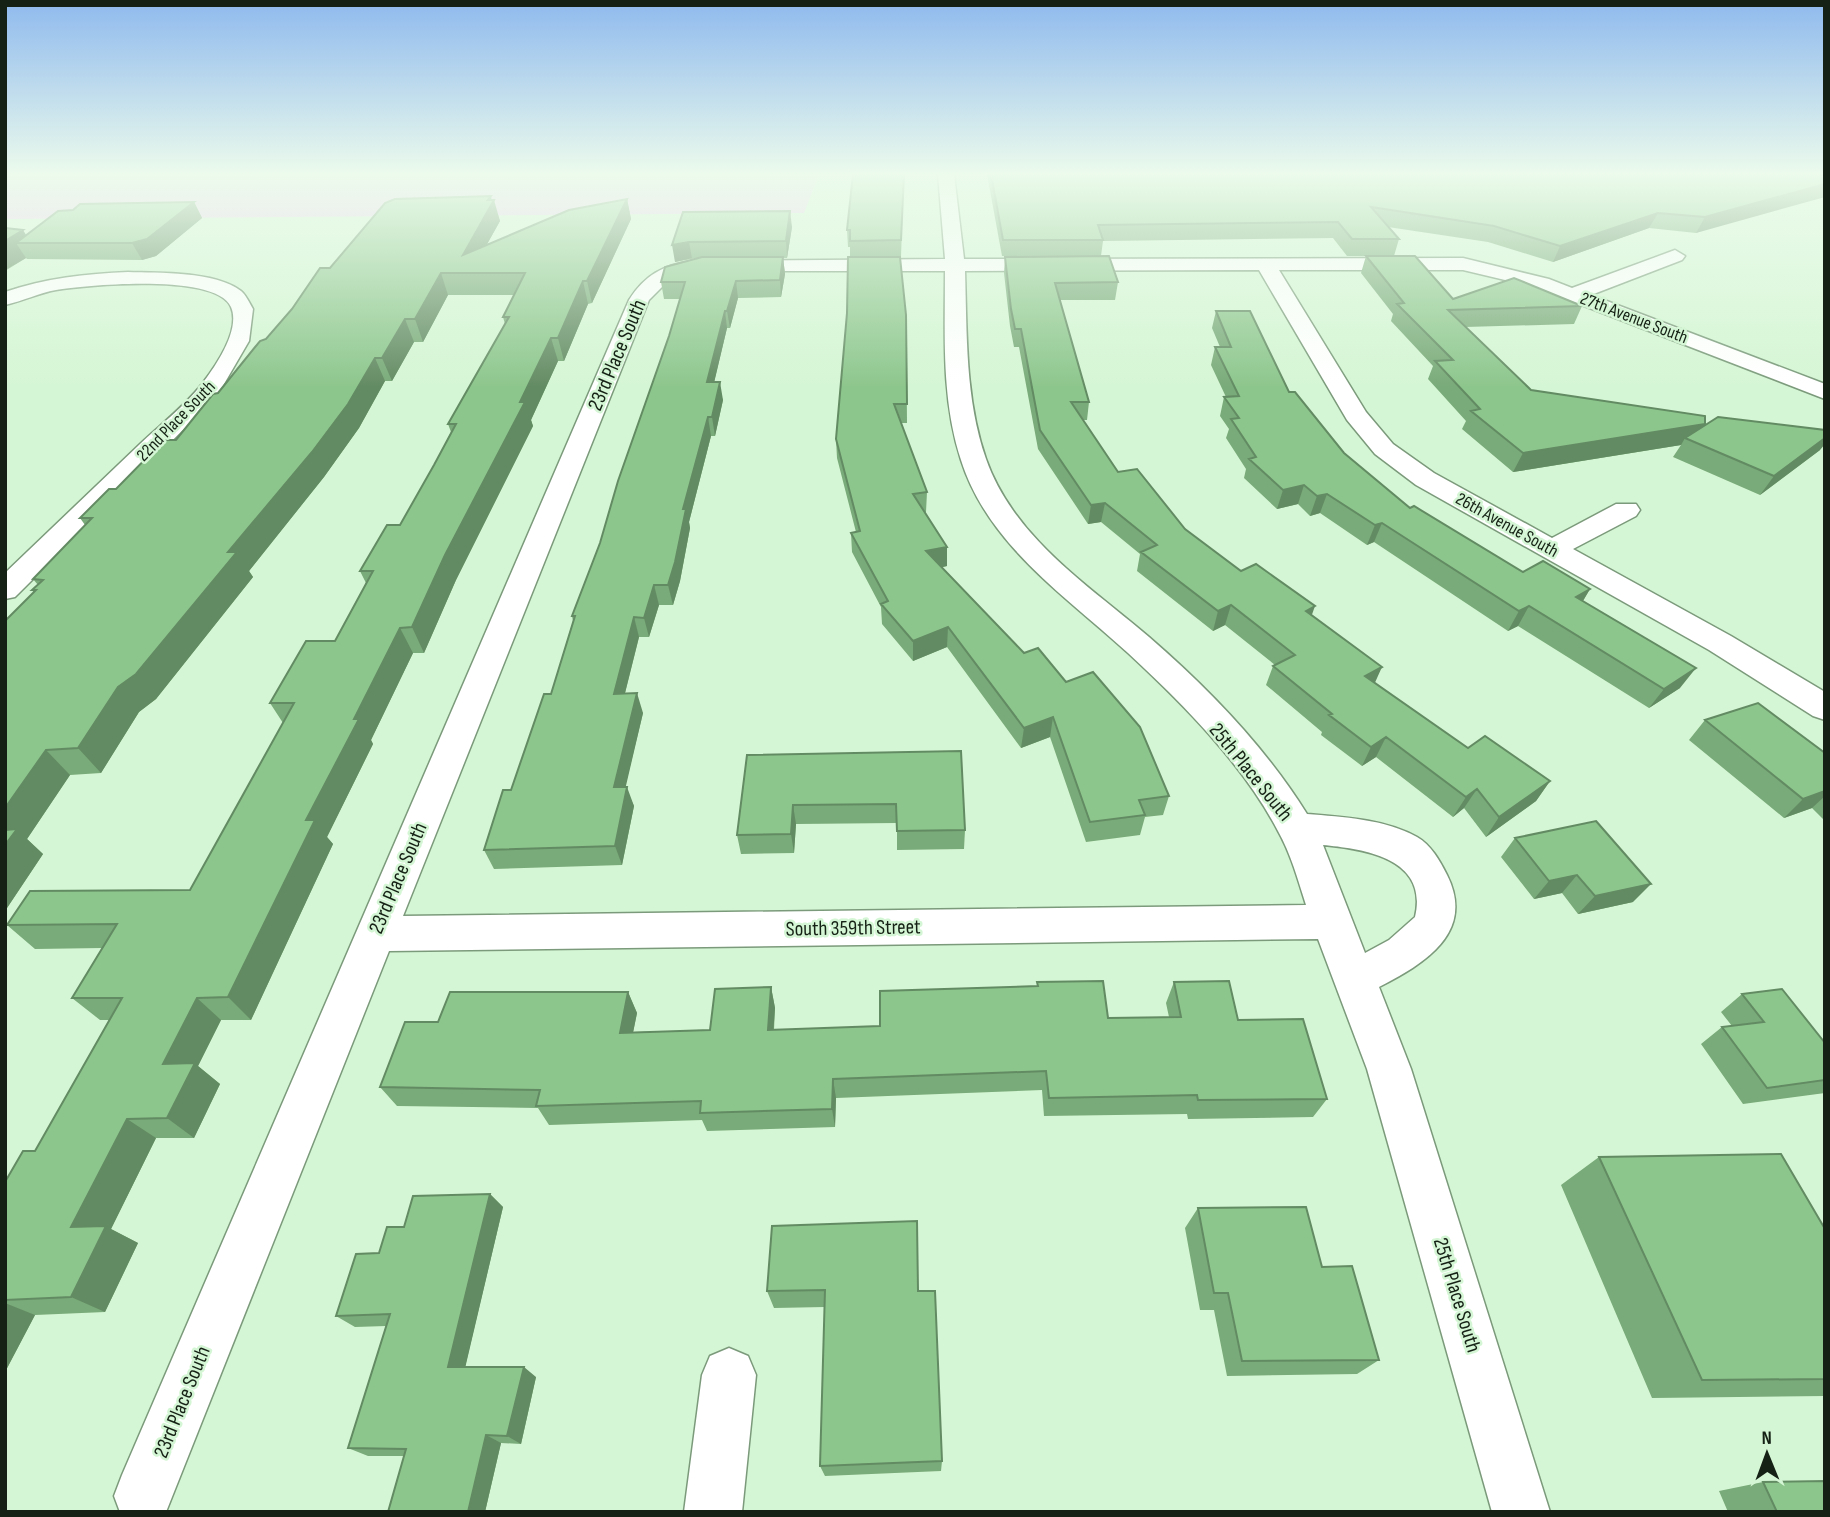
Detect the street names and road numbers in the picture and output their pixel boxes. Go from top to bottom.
street label: 27th Avenue South [1577,288,1691,348]
street label: 23rd Place South [582,296,652,414]
street label: 22nd Place South [132,376,220,466]
street label: 26th Avenue South [1452,488,1562,562]
street label: 25th Place South [1204,718,1298,826]
street label: 23rd Place South [363,819,433,937]
street label: South 359th Street [785,914,921,942]
street label: 25th Place South [1428,1235,1486,1355]
street label: 23rd Place South [148,1343,216,1461]

